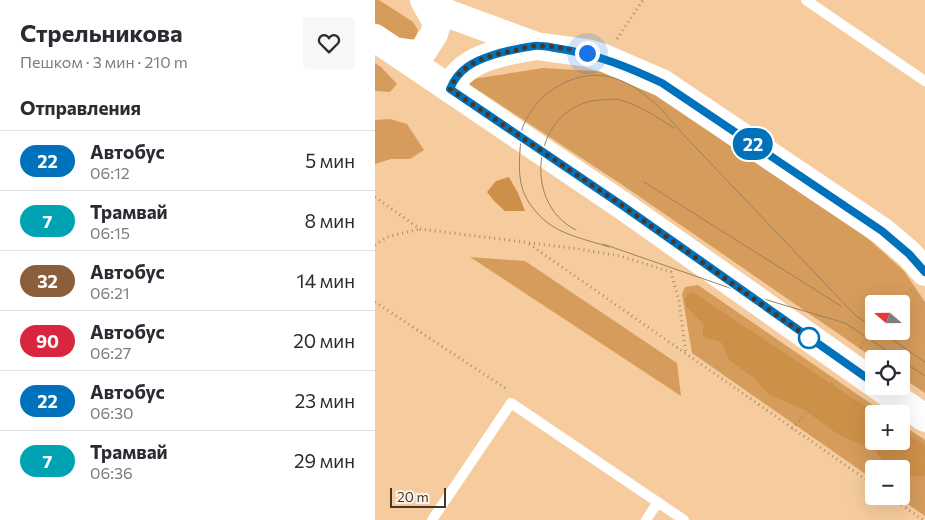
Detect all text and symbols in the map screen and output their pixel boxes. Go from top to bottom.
button: heart [303,17,355,69]
text: Стрельникова [20,18,182,47]
your location [575,41,600,66]
text: Пешком · 3 мин · 210 m [20,52,188,71]
text: Отправления [20,96,141,119]
line badge: 22 [731,128,775,160]
text: 22 [743,133,763,155]
text: Автобус [90,140,165,163]
text: 5 мин [305,149,355,172]
text: 22 [37,150,58,172]
text: 06:12 [90,163,130,182]
text: Трамвай [90,200,168,223]
text: 8 мин [305,209,355,232]
text: 7 [43,210,52,232]
text: 06:15 [90,223,130,242]
text: Автобус [90,260,165,283]
text: 14 мин [297,269,355,292]
text: 32 [37,270,58,292]
text: 06:21 [90,283,130,302]
north arrow [865,295,910,340]
map controls [865,295,910,505]
text: Автобус [90,320,165,343]
unlabelled marker [798,327,820,349]
text: 20 мин [293,329,355,352]
text: 90 [36,330,59,352]
text: 06:27 [90,343,131,362]
button: locate [865,350,910,395]
text: Автобус [90,380,165,403]
text: 23 мин [295,389,355,412]
text: 22 [37,390,58,412]
text: 06:30 [90,403,134,422]
button: + [865,405,910,450]
text: Трамвай [90,440,168,463]
text: 29 мин [294,449,355,472]
text: 7 [43,450,52,472]
button: − [865,460,910,505]
text: 06:36 [90,463,133,482]
scale bar [390,485,446,508]
text: 20 m [397,488,429,505]

